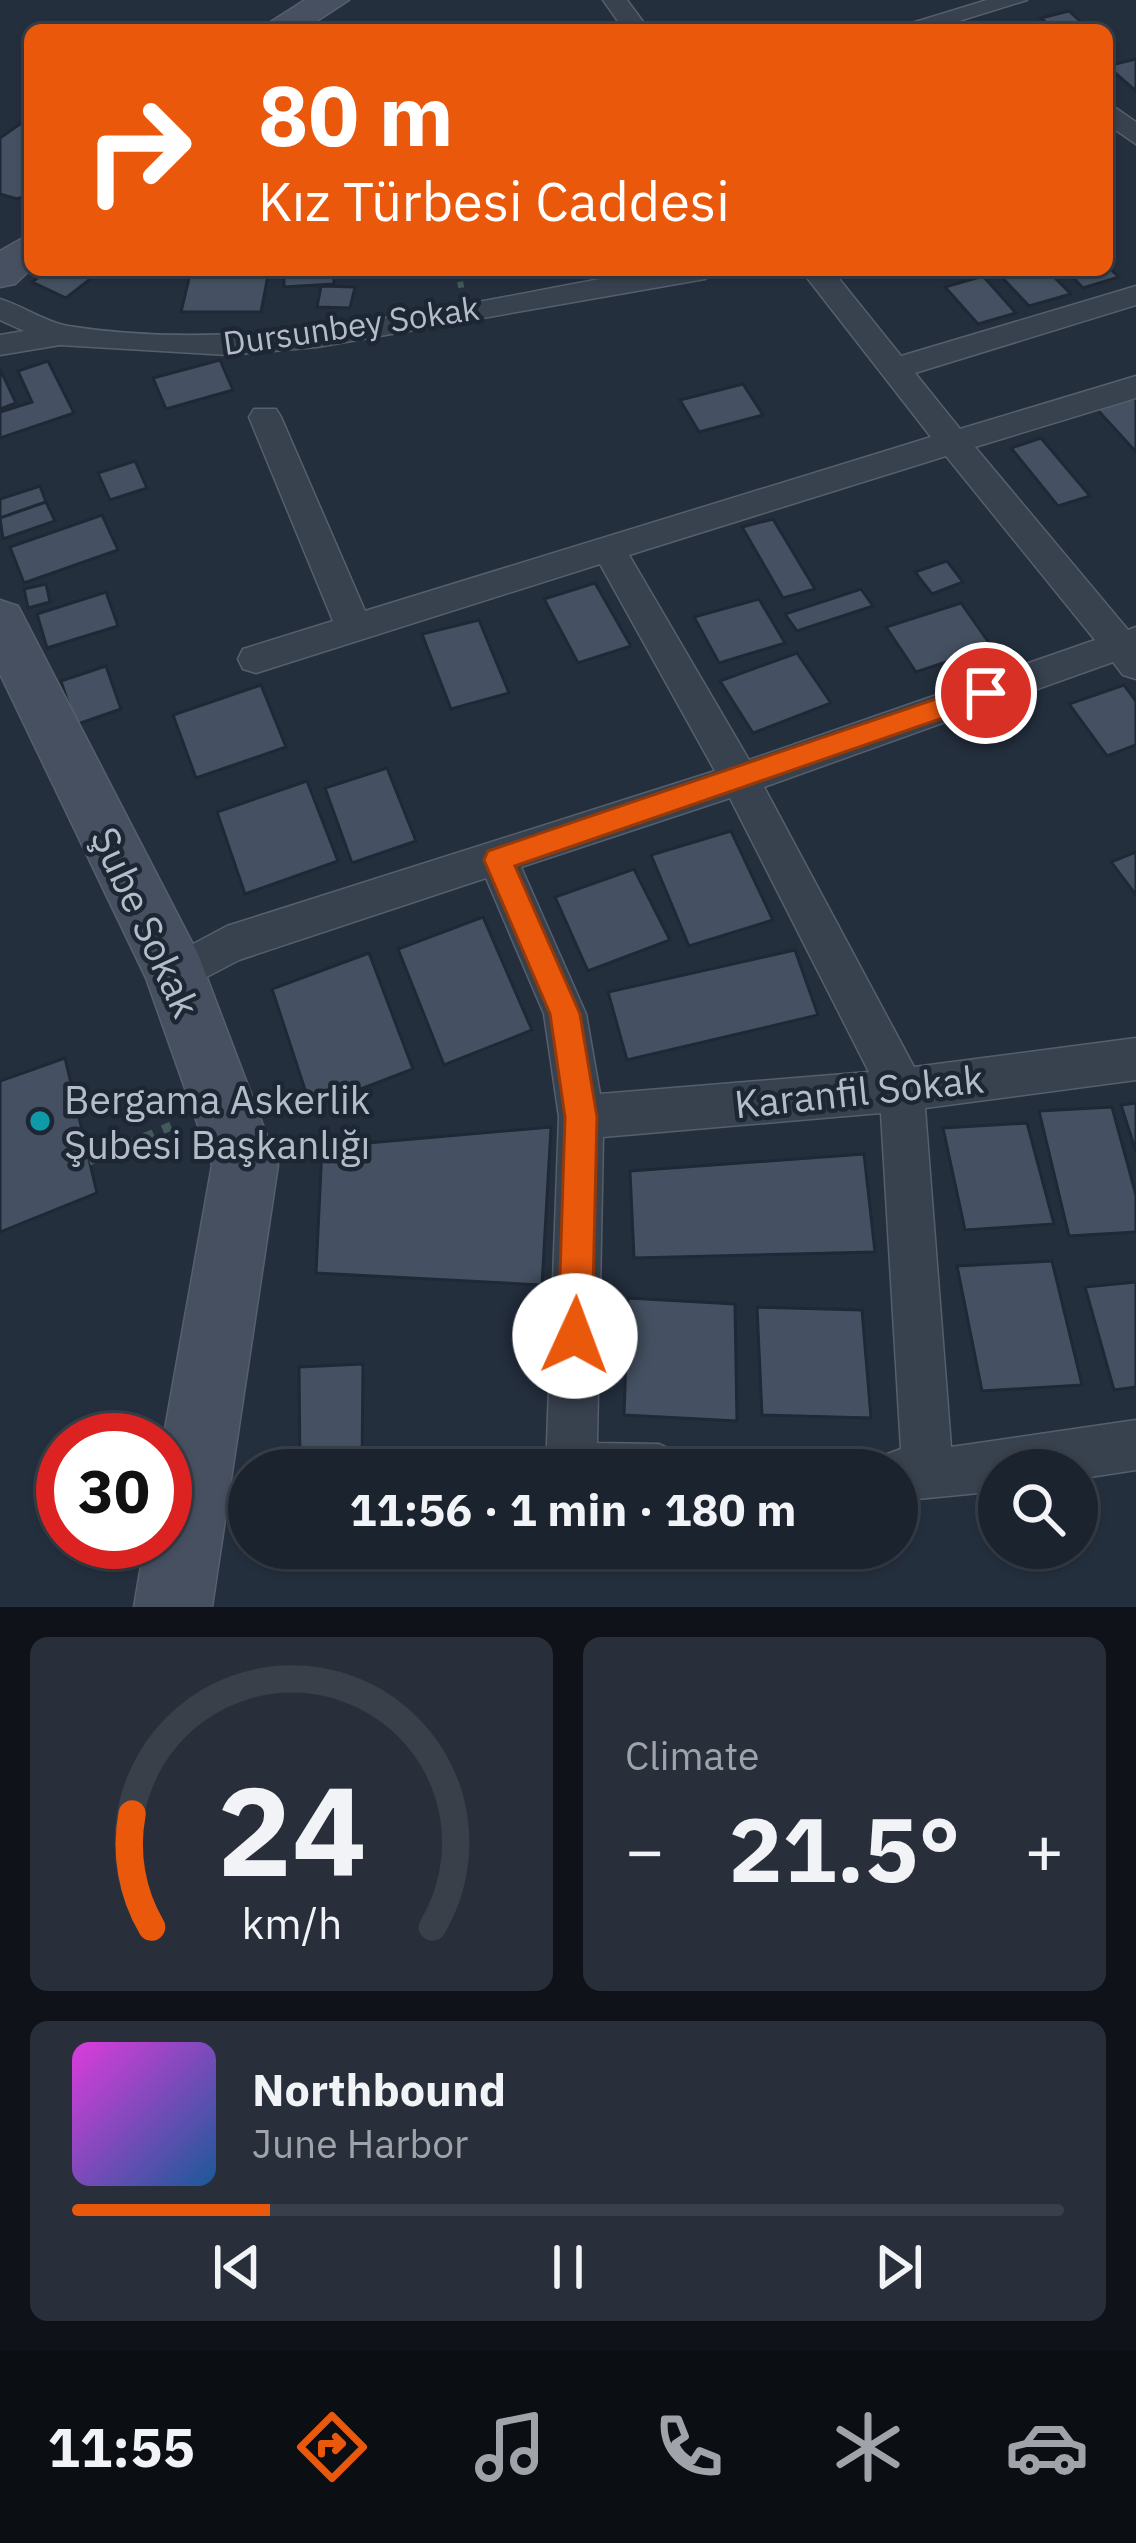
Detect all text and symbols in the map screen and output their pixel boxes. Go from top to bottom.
text: 80 m [258,60,454,169]
icon: right [60,72,216,228]
text: Kız Türbesi Caddesi [258,166,730,236]
street label: Dursunbey Sokak [220,286,482,364]
pin [935,642,1037,744]
icon: arrive [953,660,1019,726]
street label: Şube Sokak [80,819,212,1025]
street label: Karanfil Sokak [732,1053,986,1129]
place label: Bergama Askerlik Şubesi Başkanlığı [64,1074,370,1170]
marker: Bergama Askerlik Şubesi Başkanlığı [27,1108,53,1134]
position arrow [512,1273,638,1399]
speed limit sign: 30 [36,1413,192,1569]
map controls [978,1449,1098,1569]
button: search [978,1449,1098,1569]
text: 11:56 · 1 min · 180 m [350,1480,796,1538]
text: Climate [625,1730,759,1781]
text: 24 [217,1748,366,1910]
text: 21.5° [728,1790,961,1907]
text: − [625,1806,665,1892]
text: + [1024,1806,1064,1892]
text: km/h [241,1895,342,1951]
text: Northbound [252,2060,506,2118]
text: June Harbor [252,2118,468,2169]
icon: previous [204,2234,270,2300]
icon: pause [535,2234,601,2300]
icon: next [866,2234,932,2300]
icon: directions [290,2405,374,2489]
icon: music [468,2405,552,2489]
icon: phone [647,2405,731,2489]
icon: climate [826,2405,910,2489]
icon: car [1005,2405,1089,2489]
text: 11:55 [47,2412,195,2482]

